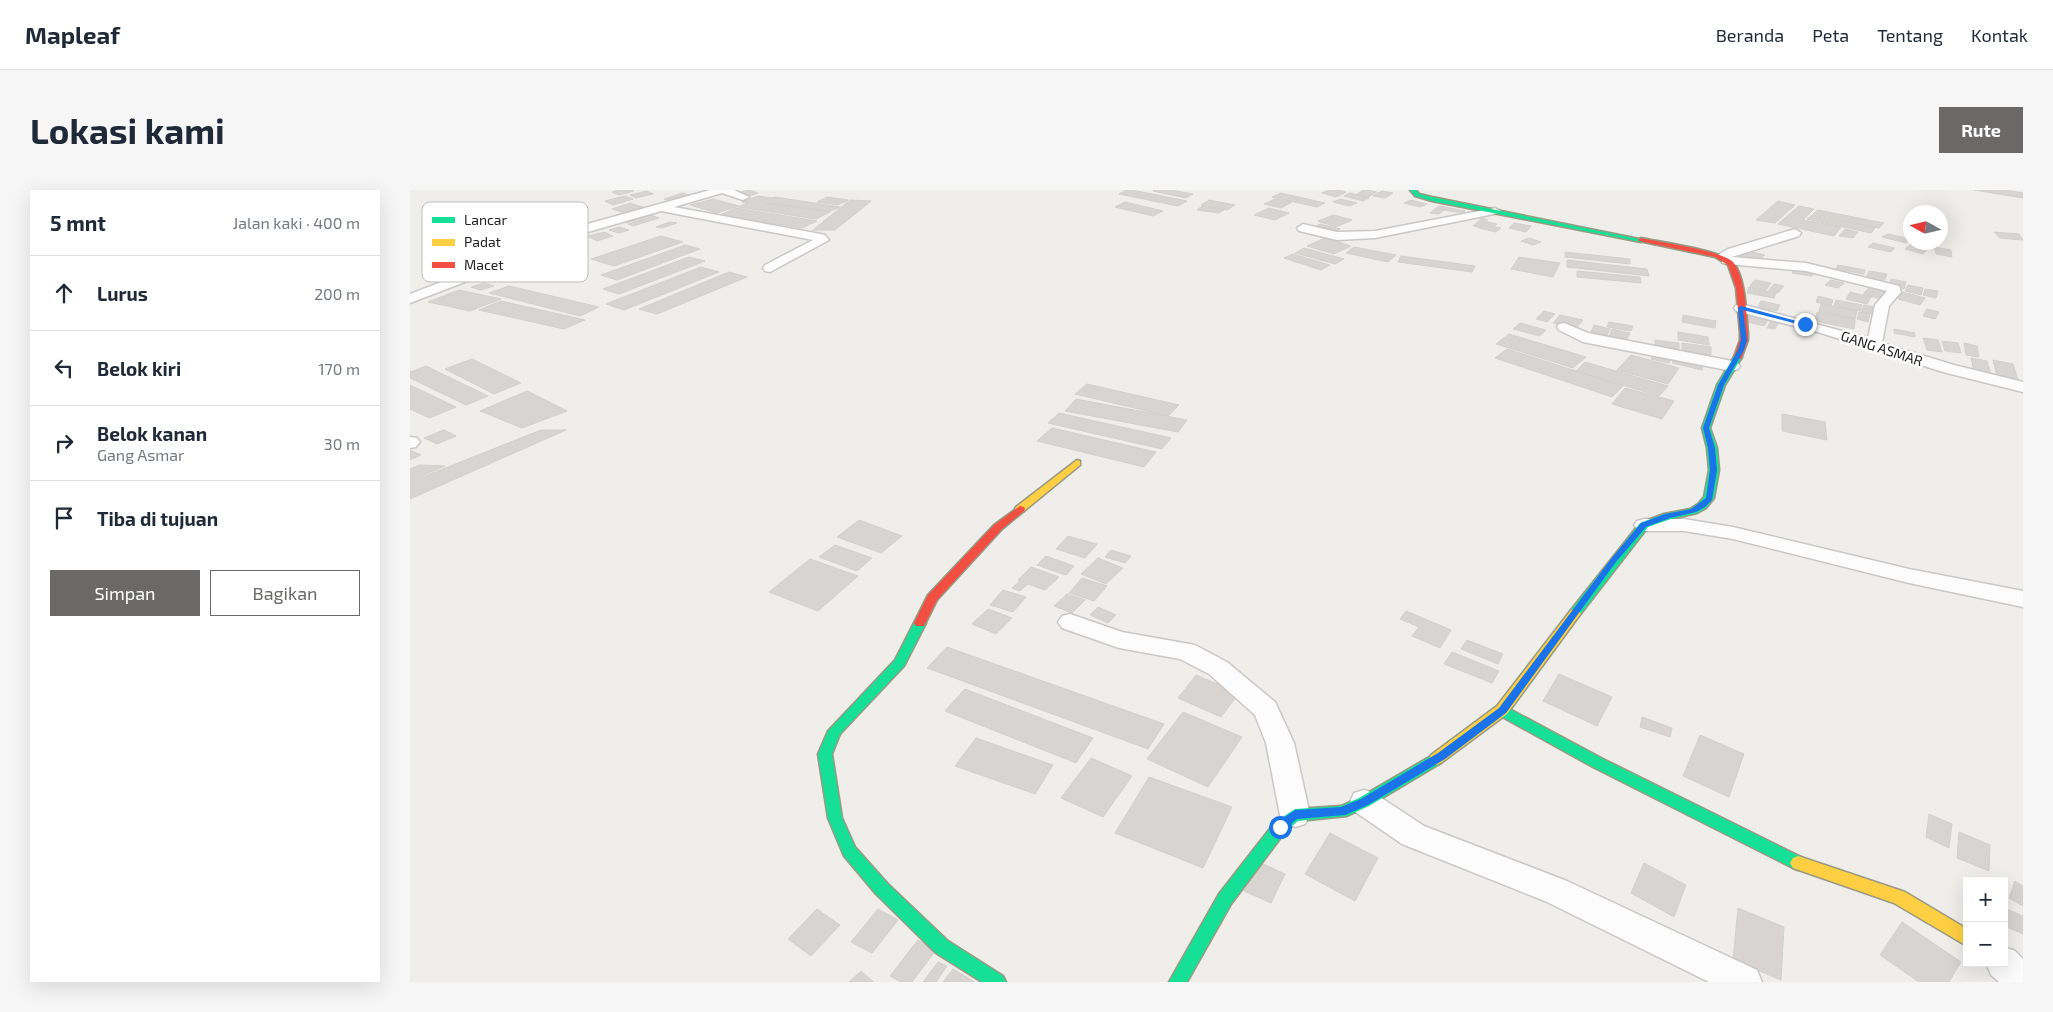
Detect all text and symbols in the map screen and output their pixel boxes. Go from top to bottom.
text: Mapleaf [25,20,120,49]
text: Beranda [1716,24,1784,46]
text: Peta [1812,24,1849,46]
text: Tentang [1877,24,1943,46]
text: Kontak [1971,24,2028,46]
button: Rute [1939,107,2023,153]
text: Lokasi kami [30,109,225,151]
legend [422,202,588,282]
north arrow [1903,205,1948,250]
text: 5 mnt [50,210,106,235]
text: Lancar [464,211,508,228]
text: Jalan kaki · 400 m [233,213,360,232]
text: Padat [464,233,501,250]
text: Macet [464,256,504,273]
icon: ahead [50,279,78,307]
text: Lurus [97,282,148,305]
text: 200 m [314,284,360,303]
route end [1794,313,1817,336]
street label: GANG ASMAR [1839,327,1925,369]
icon: left [50,354,78,382]
text: Belok kiri [97,357,181,380]
text: 170 m [318,359,360,378]
text: Belok kanan [97,422,207,445]
icon: right [50,429,78,457]
text: 30 m [324,434,360,453]
text: Gang Asmar [97,445,185,464]
icon: arrive [50,504,78,532]
text: Tiba di tujuan [97,507,218,530]
button: Simpan [50,570,200,616]
button: Bagikan [210,570,360,616]
route start [1269,816,1292,839]
map controls [1963,877,2008,967]
button: + [1963,877,2008,922]
button: − [1963,922,2008,967]

